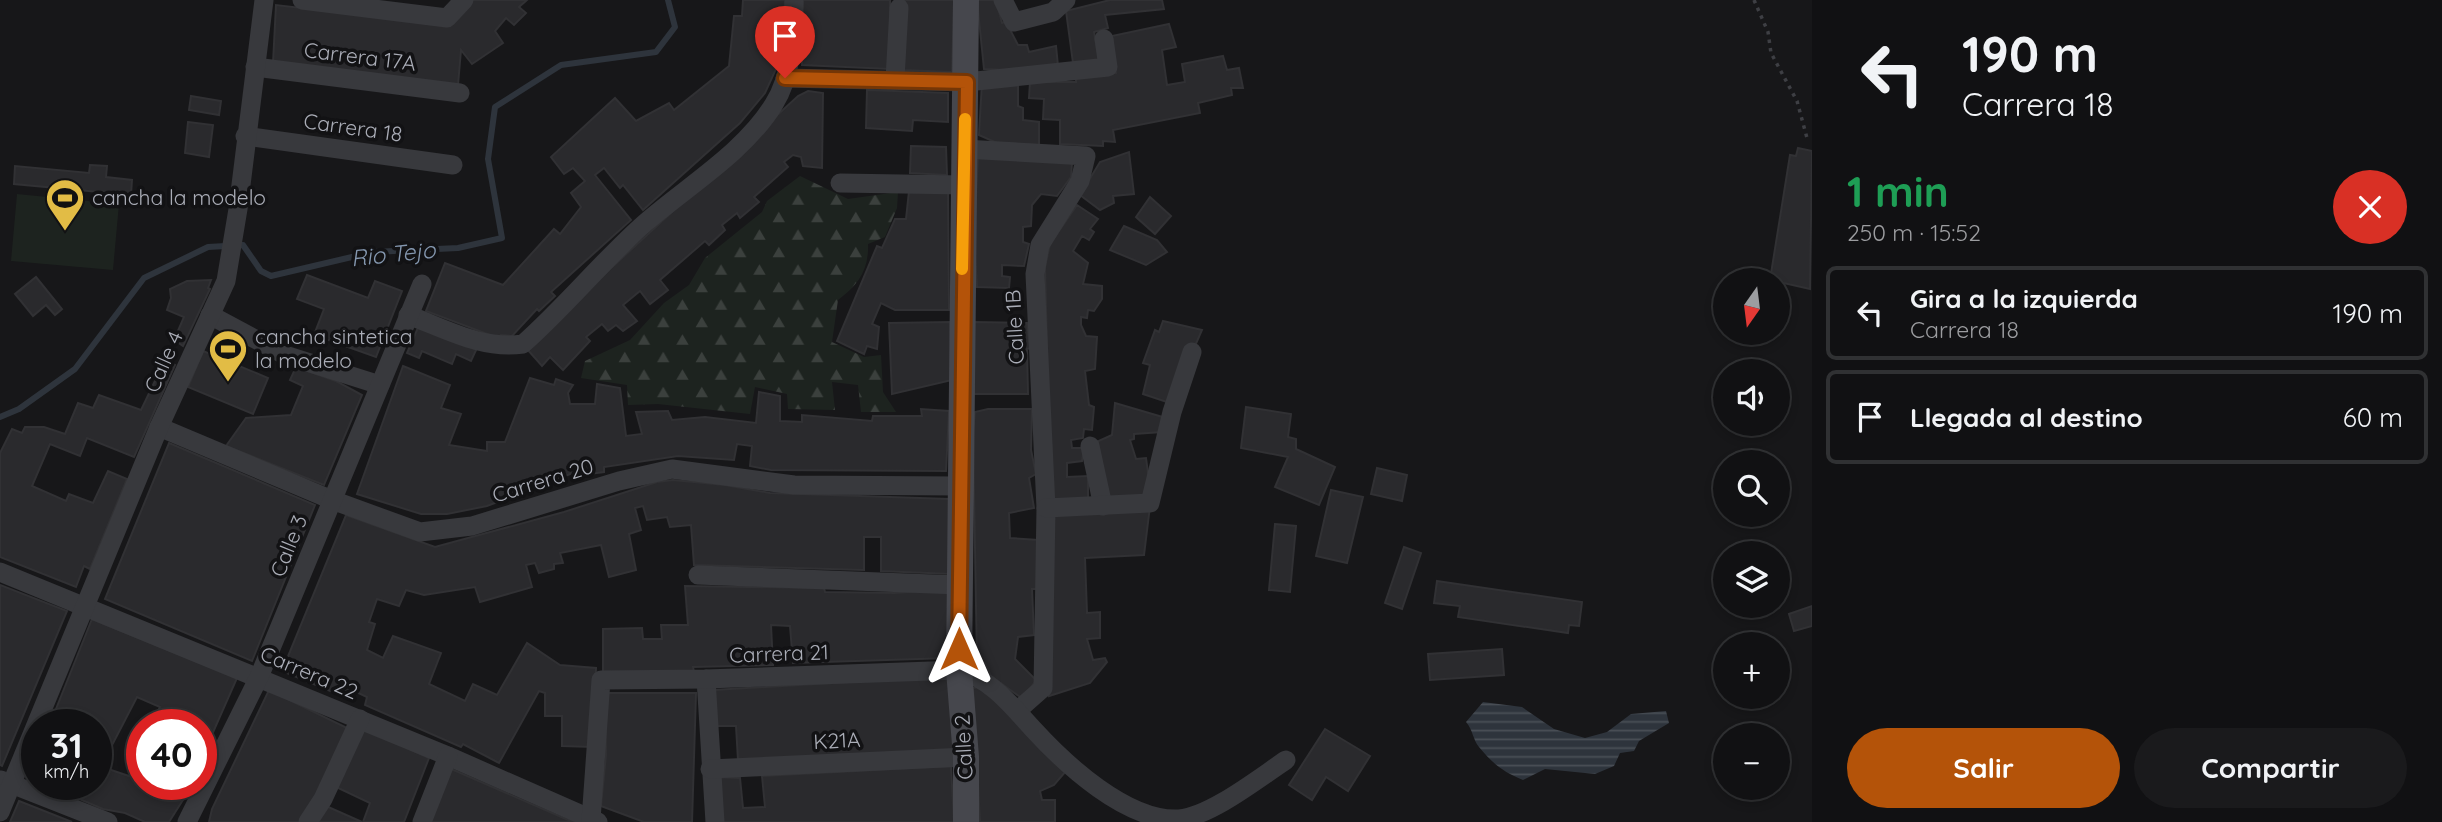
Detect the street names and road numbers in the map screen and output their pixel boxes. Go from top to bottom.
street label: Carrera 17A [303,36,418,76]
street label: Carrera 18 [302,107,404,147]
street label: Calle 1B [999,289,1029,365]
street label: Calle 4 [138,327,188,396]
street label: Carrera 20 [489,452,596,508]
street label: Calle 3 [264,511,312,580]
street label: Carrera 21 [729,638,829,668]
street label: Carrera 22 [257,640,362,704]
street label: Calle 2 [948,714,978,780]
street label: K21A [813,726,861,754]

